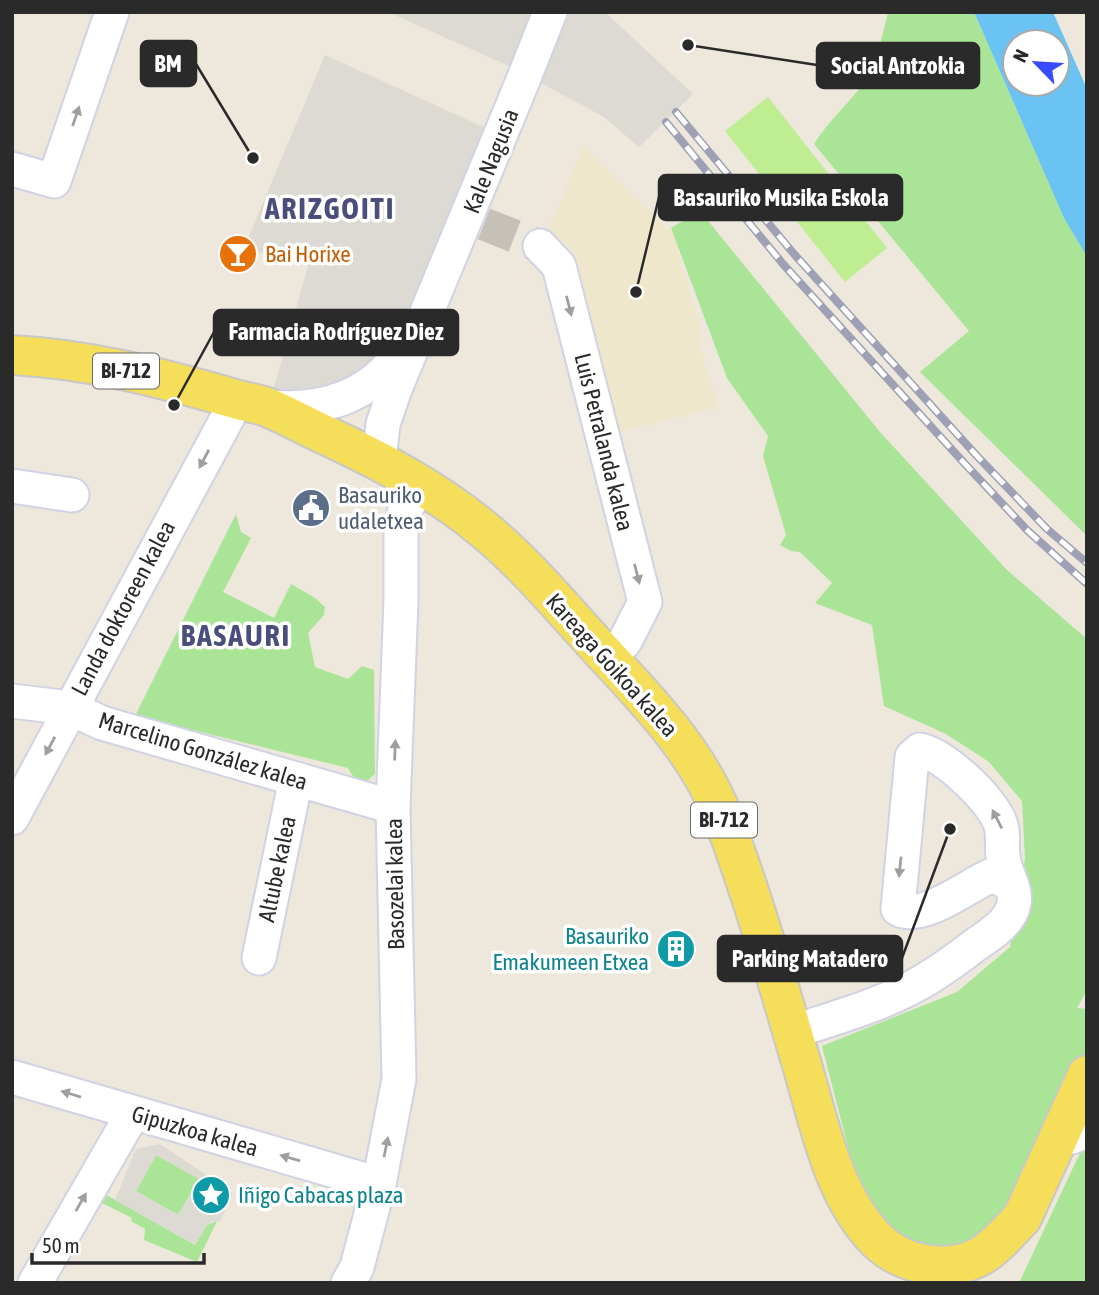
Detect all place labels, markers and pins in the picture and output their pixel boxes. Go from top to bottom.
callout: BM [141,41,196,86]
callout: Social Antzokia [817,43,979,88]
callout: Basauriko Musika Eskola [659,175,902,220]
bar icon: Bai Horixe [217,233,259,275]
place label: Bai Horixe [265,241,351,267]
callout: Farmacia Rodríguez Diez [214,310,458,355]
place label: Basauriko udaletxea [338,482,424,534]
public building icon: Basauriko udaletxea [290,487,332,529]
place label: Basauriko Emakumeen Etxea [492,923,649,975]
building icon: Basauriko Emakumeen Etxea [655,928,697,970]
callout: Parking Matadero [718,936,902,981]
place icon: Iñigo Cabacas plaza [190,1174,232,1216]
place label: Iñigo Cabacas plaza [238,1182,404,1208]

